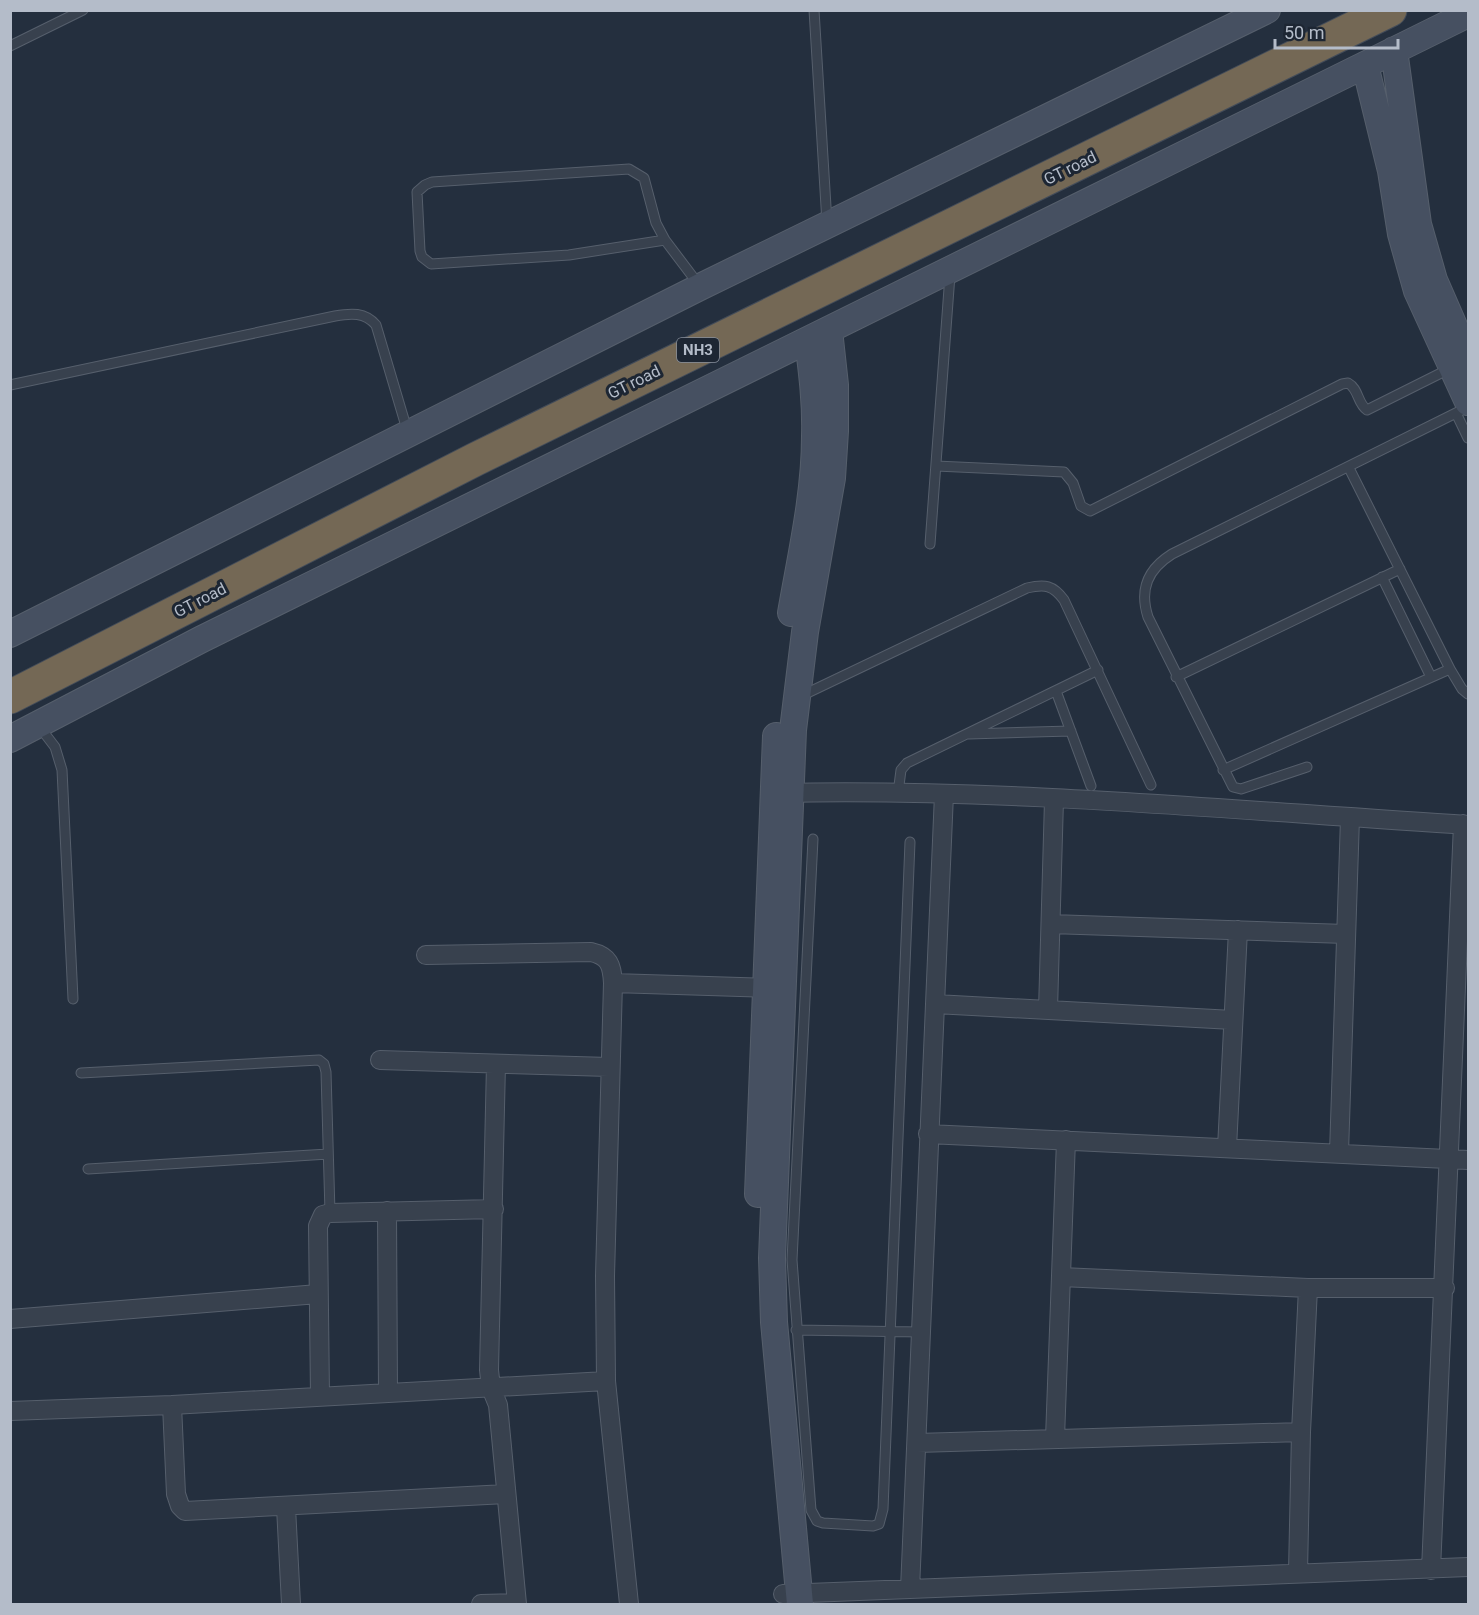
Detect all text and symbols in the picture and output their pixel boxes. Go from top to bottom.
scale bar [1275,12,1398,50]
text: 50 m [1284,22,1324,43]
street label: GT road [1041,147,1099,189]
road number: NH3 [677,338,719,362]
street label: GT road [605,361,663,403]
street label: GT road [171,579,229,621]

